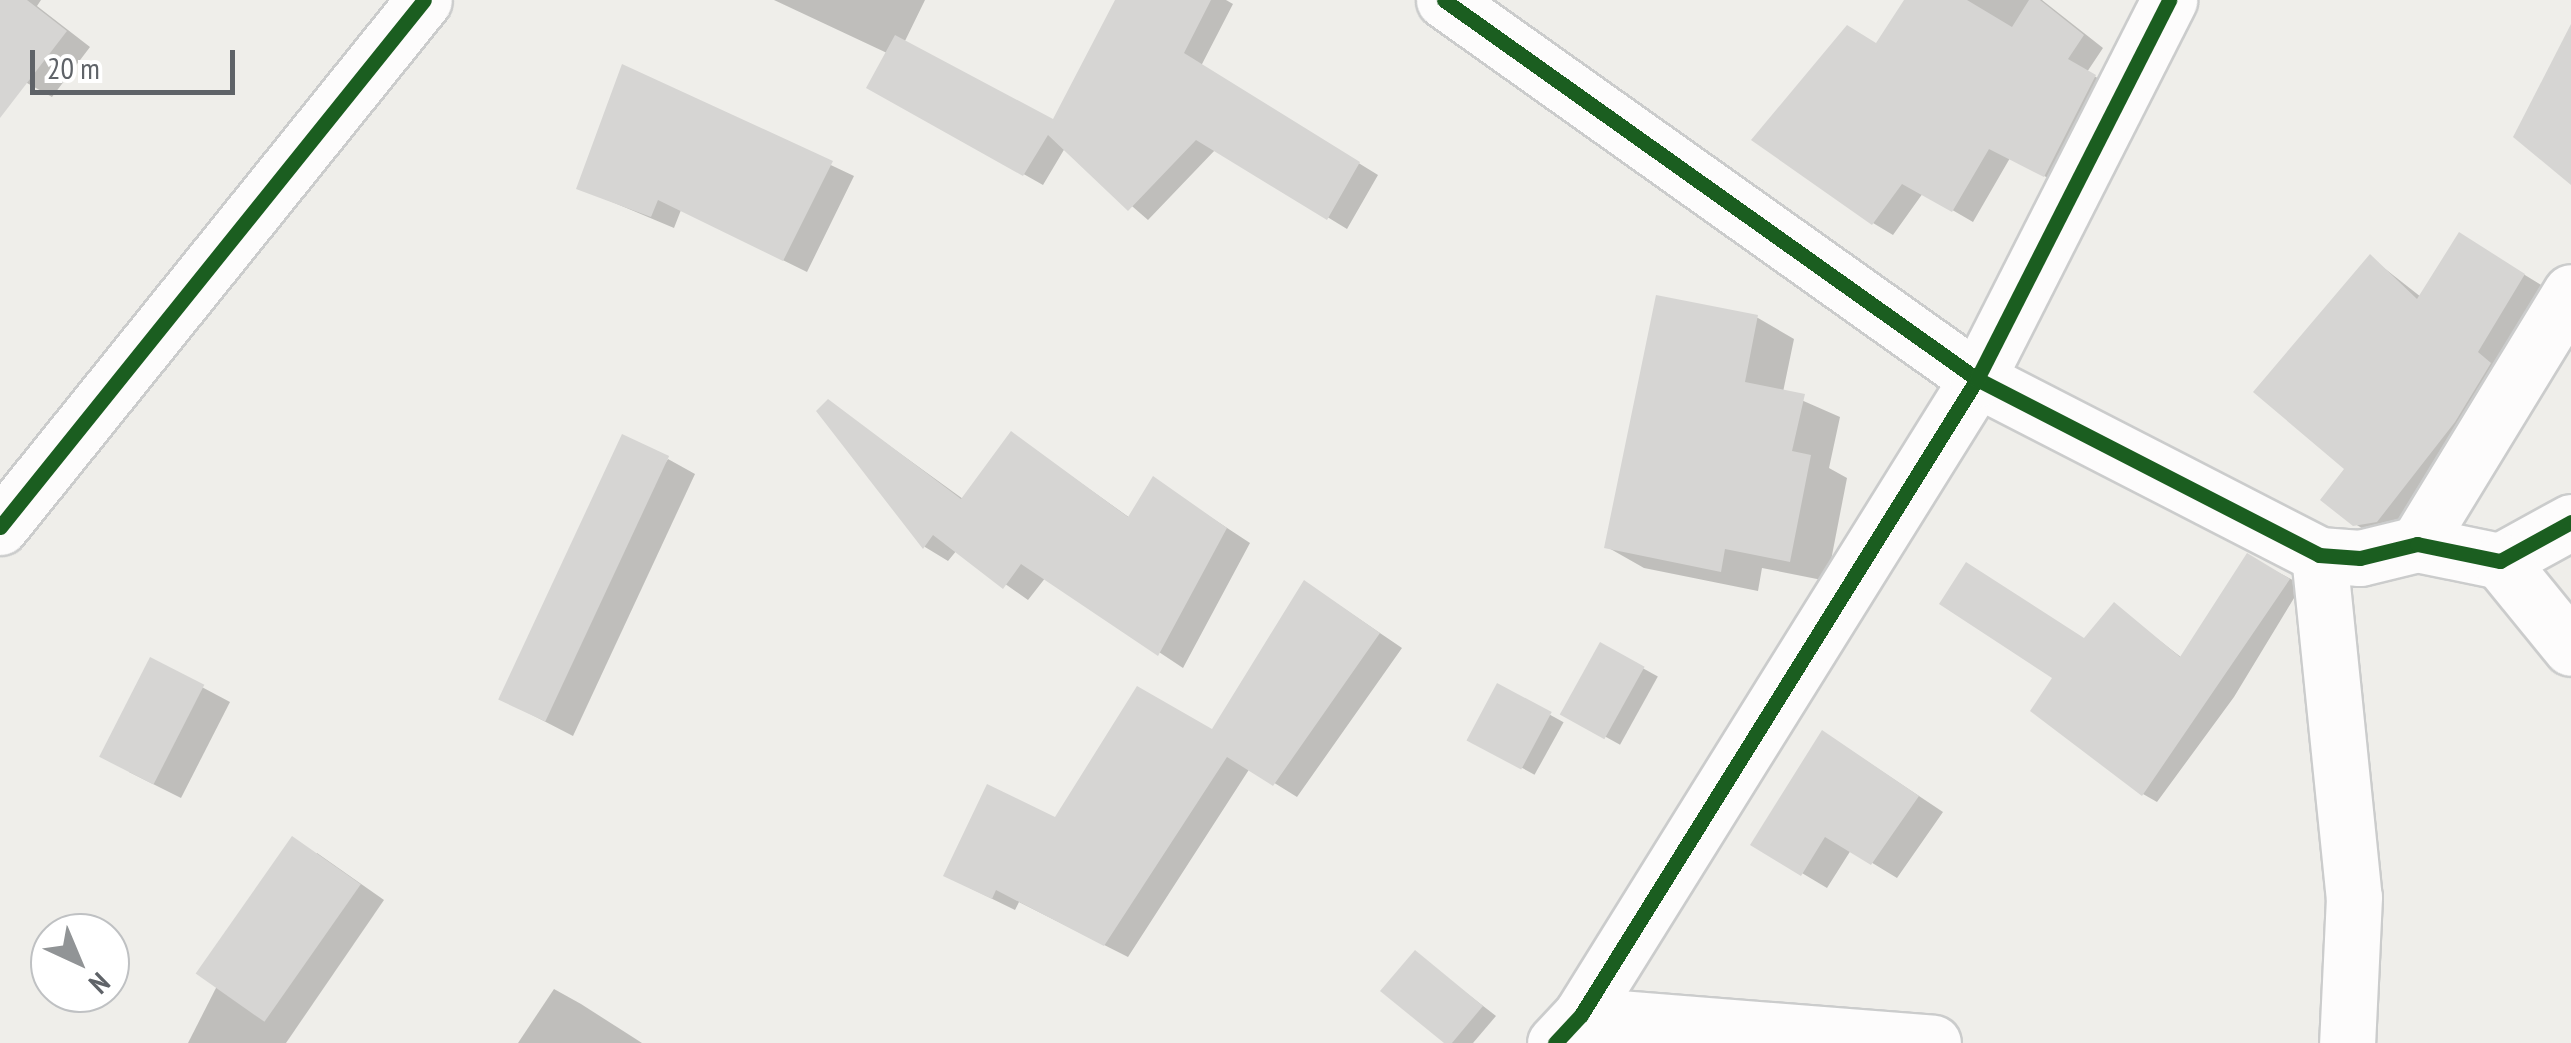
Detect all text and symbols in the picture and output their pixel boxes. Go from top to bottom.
scale bar [35,30,240,92]
text: 20 m [47,48,100,87]
north arrow [30,913,130,1013]
text: N [82,965,118,1002]

